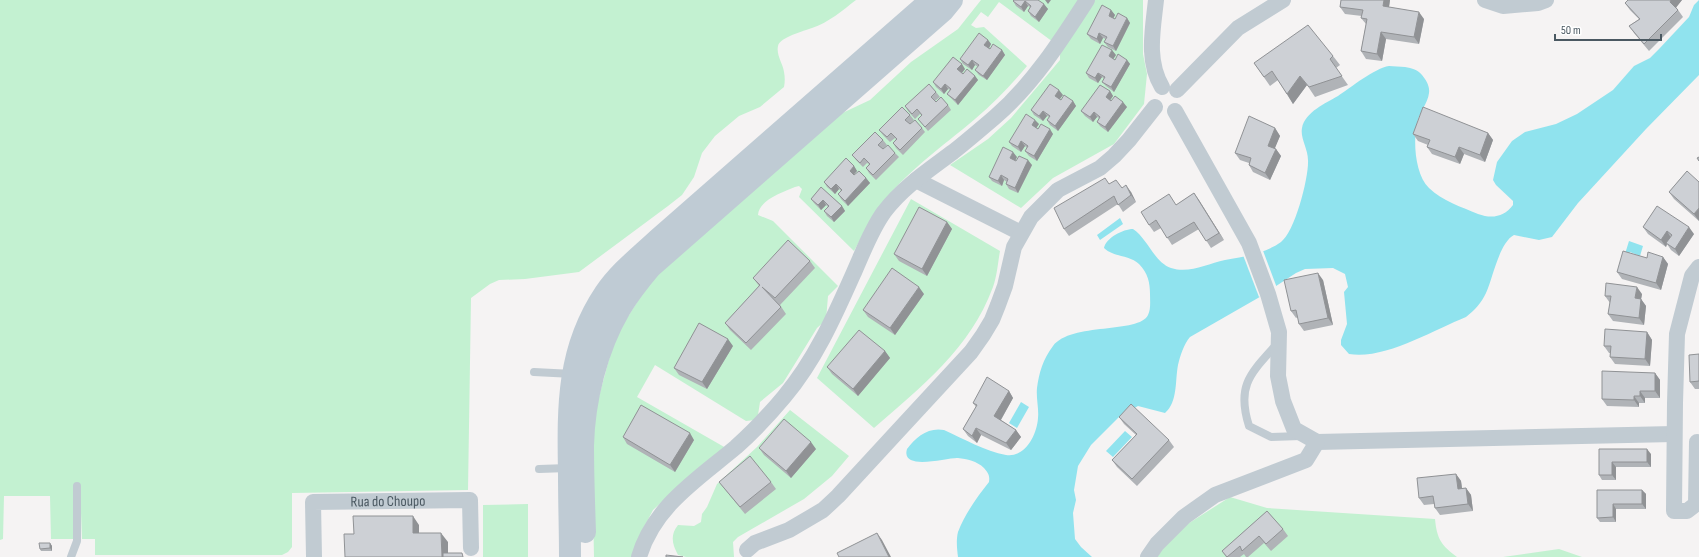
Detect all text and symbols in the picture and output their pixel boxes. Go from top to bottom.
scale bar [1555,16,1661,42]
text: 50 m [1561,23,1581,38]
street label: Rua do Choupo [350,492,426,512]

